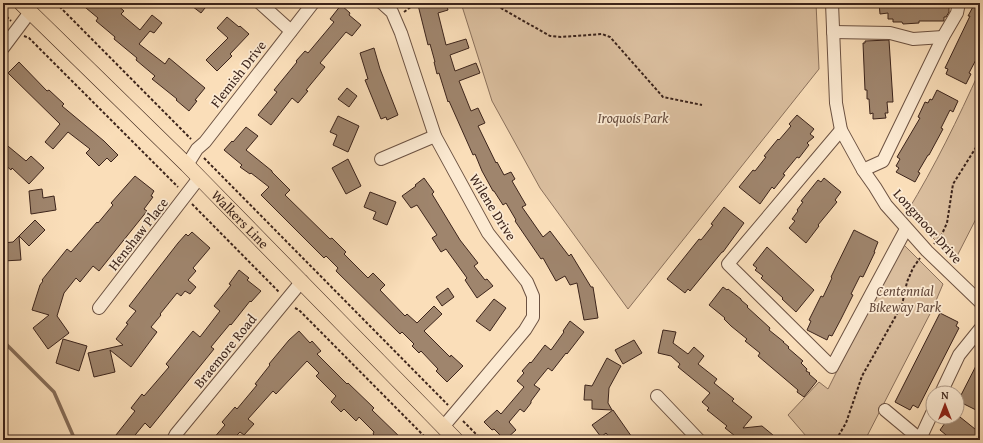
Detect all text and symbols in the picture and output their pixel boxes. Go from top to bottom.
street label: Flemish Drive [205,36,271,112]
park label: Iroquois Park [598,108,669,128]
street label: Wilene Drive [465,170,522,245]
street label: Longmoor Drive [889,184,967,268]
street label: Walkers Line [207,186,274,253]
street label: Henshaw Place [103,193,173,275]
park label: Centennial Bikeway Park [868,281,942,317]
street label: Braemore Road [189,309,261,392]
north arrow [925,385,965,425]
text: N [941,387,949,403]

